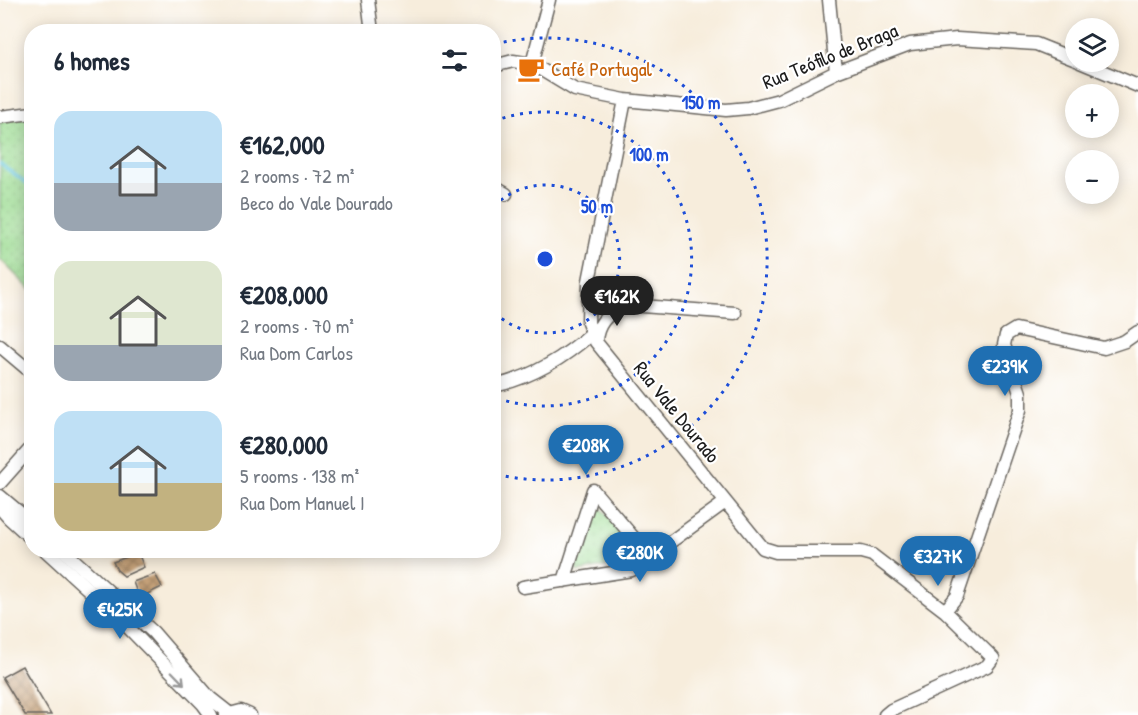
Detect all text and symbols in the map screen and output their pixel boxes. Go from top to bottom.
street label: Rua Teófilo de Braga [758,16,902,95]
map controls [1065,18,1119,204]
button: layers [1065,18,1119,72]
text: 6 homes [54,43,130,78]
icon: filters [438,44,471,77]
cafe icon: Café Portugal [516,54,546,84]
place label: Café Portugal [551,55,653,82]
button: + [1065,84,1119,138]
text: 150 m [682,90,720,115]
text: €162,000 [240,127,325,162]
icon: home [102,135,174,207]
text: 100 m [629,142,669,167]
button: − [1065,150,1119,204]
text: 2 rooms · 72 m² [240,162,354,189]
text: Beco do Vale Dourado [240,189,393,216]
text: 50 m [581,194,613,219]
centre of rings [535,249,555,269]
pin: €162K [575,276,659,327]
text: €208,000 [240,277,328,312]
text: €162K [595,282,639,309]
icon: home [102,285,174,357]
text: 2 rooms · 70 m² [240,312,354,339]
text: Rua Dom Carlos [240,339,353,366]
pin: €239K [963,346,1047,397]
text: €239K [982,352,1028,379]
street label: Rua Vale Dourado [628,355,727,468]
pin: €208K [544,425,628,476]
text: €280,000 [240,427,328,462]
text: €208K [562,431,610,458]
icon: home [102,435,174,507]
text: 5 rooms · 138 m² [240,462,359,489]
text: Rua Dom Manuel I [240,489,365,516]
pin: €280K [598,532,682,583]
pin: €327K [896,536,980,587]
text: €280K [616,538,664,565]
text: €327K [914,542,962,569]
pin: €425K [78,589,162,640]
text: €425K [97,595,143,622]
one-way arrow [170,671,185,686]

